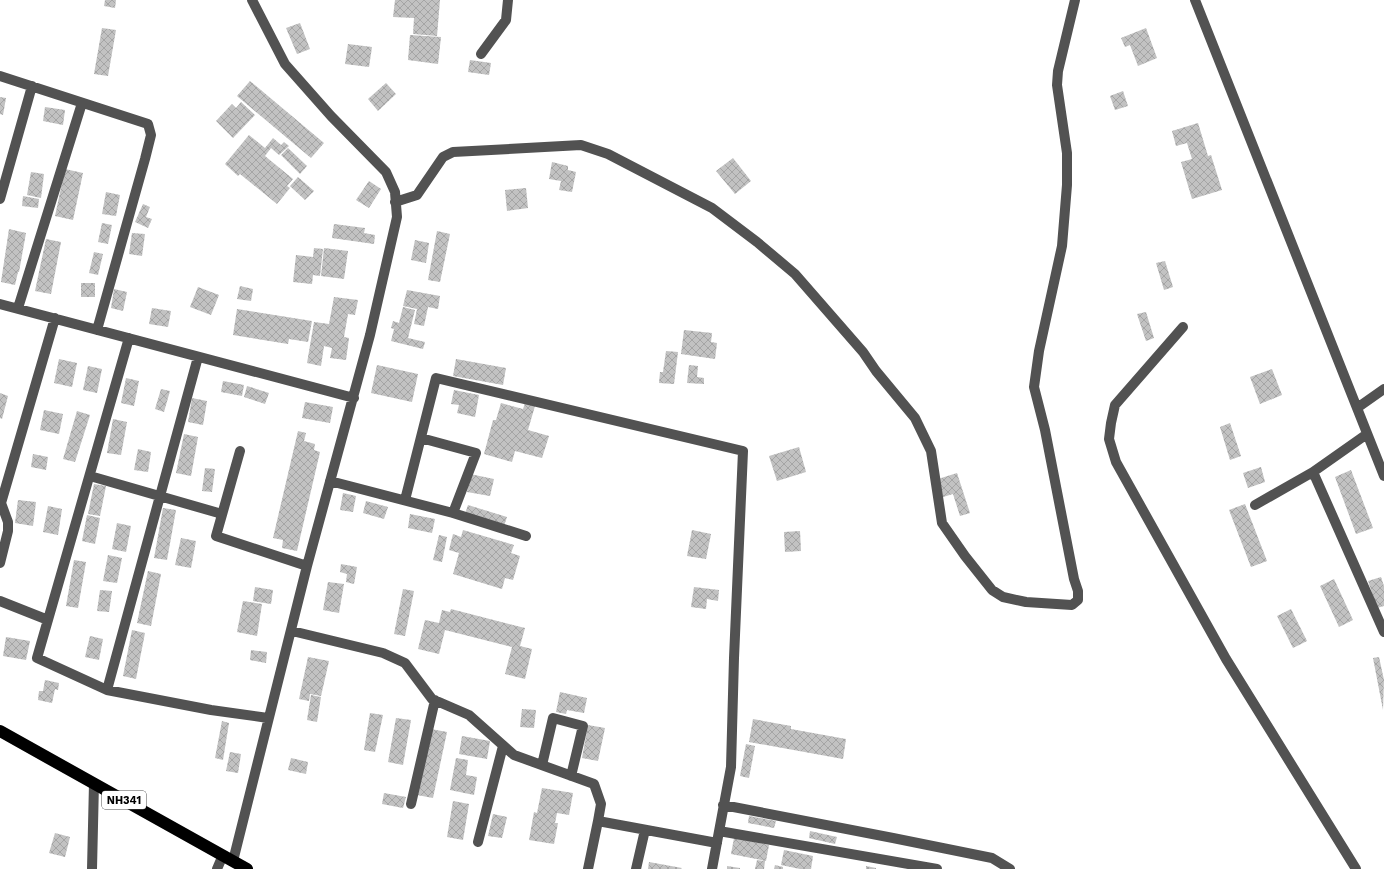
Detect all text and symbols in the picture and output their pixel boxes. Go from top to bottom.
road number: NH341 [102,791,146,809]

